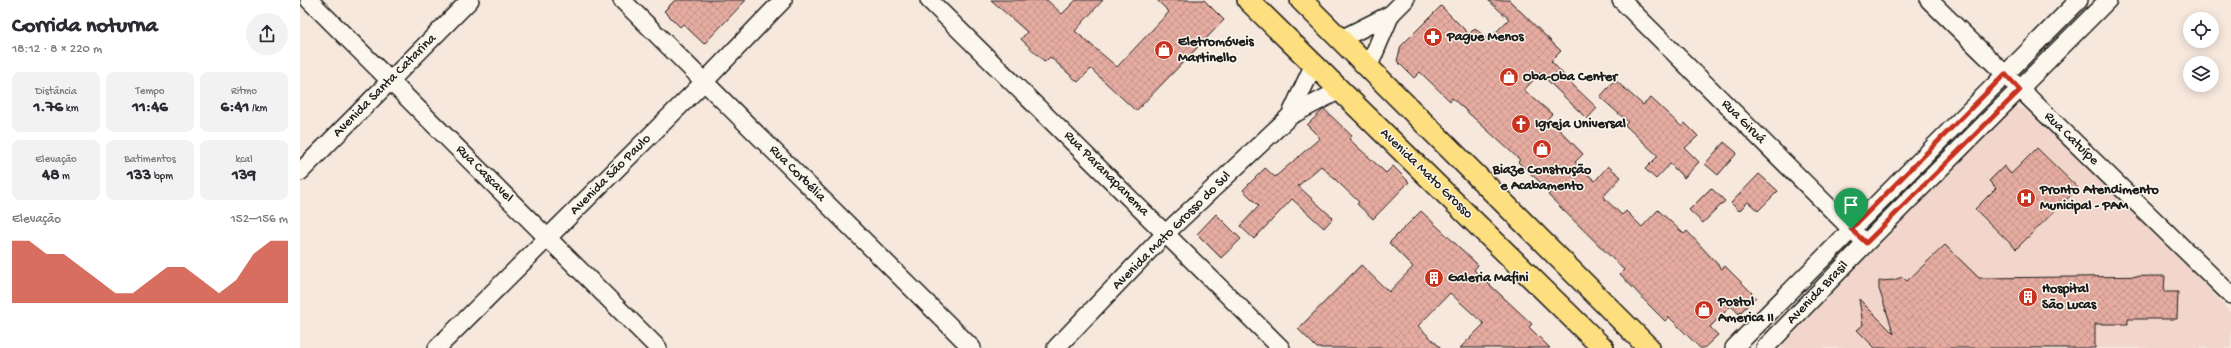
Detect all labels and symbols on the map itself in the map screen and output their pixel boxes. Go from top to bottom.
pharmacy icon: Pague Menos [1422,26,1444,48]
place label: Pague Menos [1446,29,1524,46]
street label: Avenida Santa Catarina [330,30,441,141]
place label: Eletromóveis Martinello [1178,34,1255,67]
shop icon: Eletromóveis Martinello [1153,39,1175,61]
shop icon: Oba-Oba Center [1498,66,1520,88]
place label: Oba-Oba Center [1523,69,1619,86]
street label: Rua Giruá [1717,96,1770,149]
street label: Rua Catuípe [2040,109,2103,170]
church icon: Igreja Universal [1510,113,1532,135]
place label: Igreja Universal [1535,116,1626,133]
street label: Avenida Mato Grosso [1376,125,1476,223]
street label: Rua Paranapanema [1060,128,1153,221]
street label: Avenida São Paulo [567,131,655,219]
shop icon: Biaze Construção e Acabamento [1531,138,1553,160]
street label: Rua Cascavel [452,142,516,206]
street label: Rua Corbélia [765,142,830,207]
place label: Biaze Construção e Acabamento [1492,162,1592,195]
street label: Avenida Mato Grosso do Sul [1109,168,1235,294]
place label: Pronto Atendimento Municipal - PAM [2039,182,2160,215]
hospital icon: Pronto Atendimento Municipal - PAM [2015,187,2037,209]
pin [1834,188,1868,229]
street label: Avenida Brasil [1783,258,1853,328]
building icon: Galeria Mafini [1423,267,1445,289]
place label: Galeria Mafini [1448,270,1529,287]
place label: Hospital São Lucas [2042,281,2097,314]
building icon: Hospital São Lucas [2017,286,2039,308]
place label: Postol America II [1717,294,1774,327]
shop icon: Postol America II [1693,299,1715,321]

